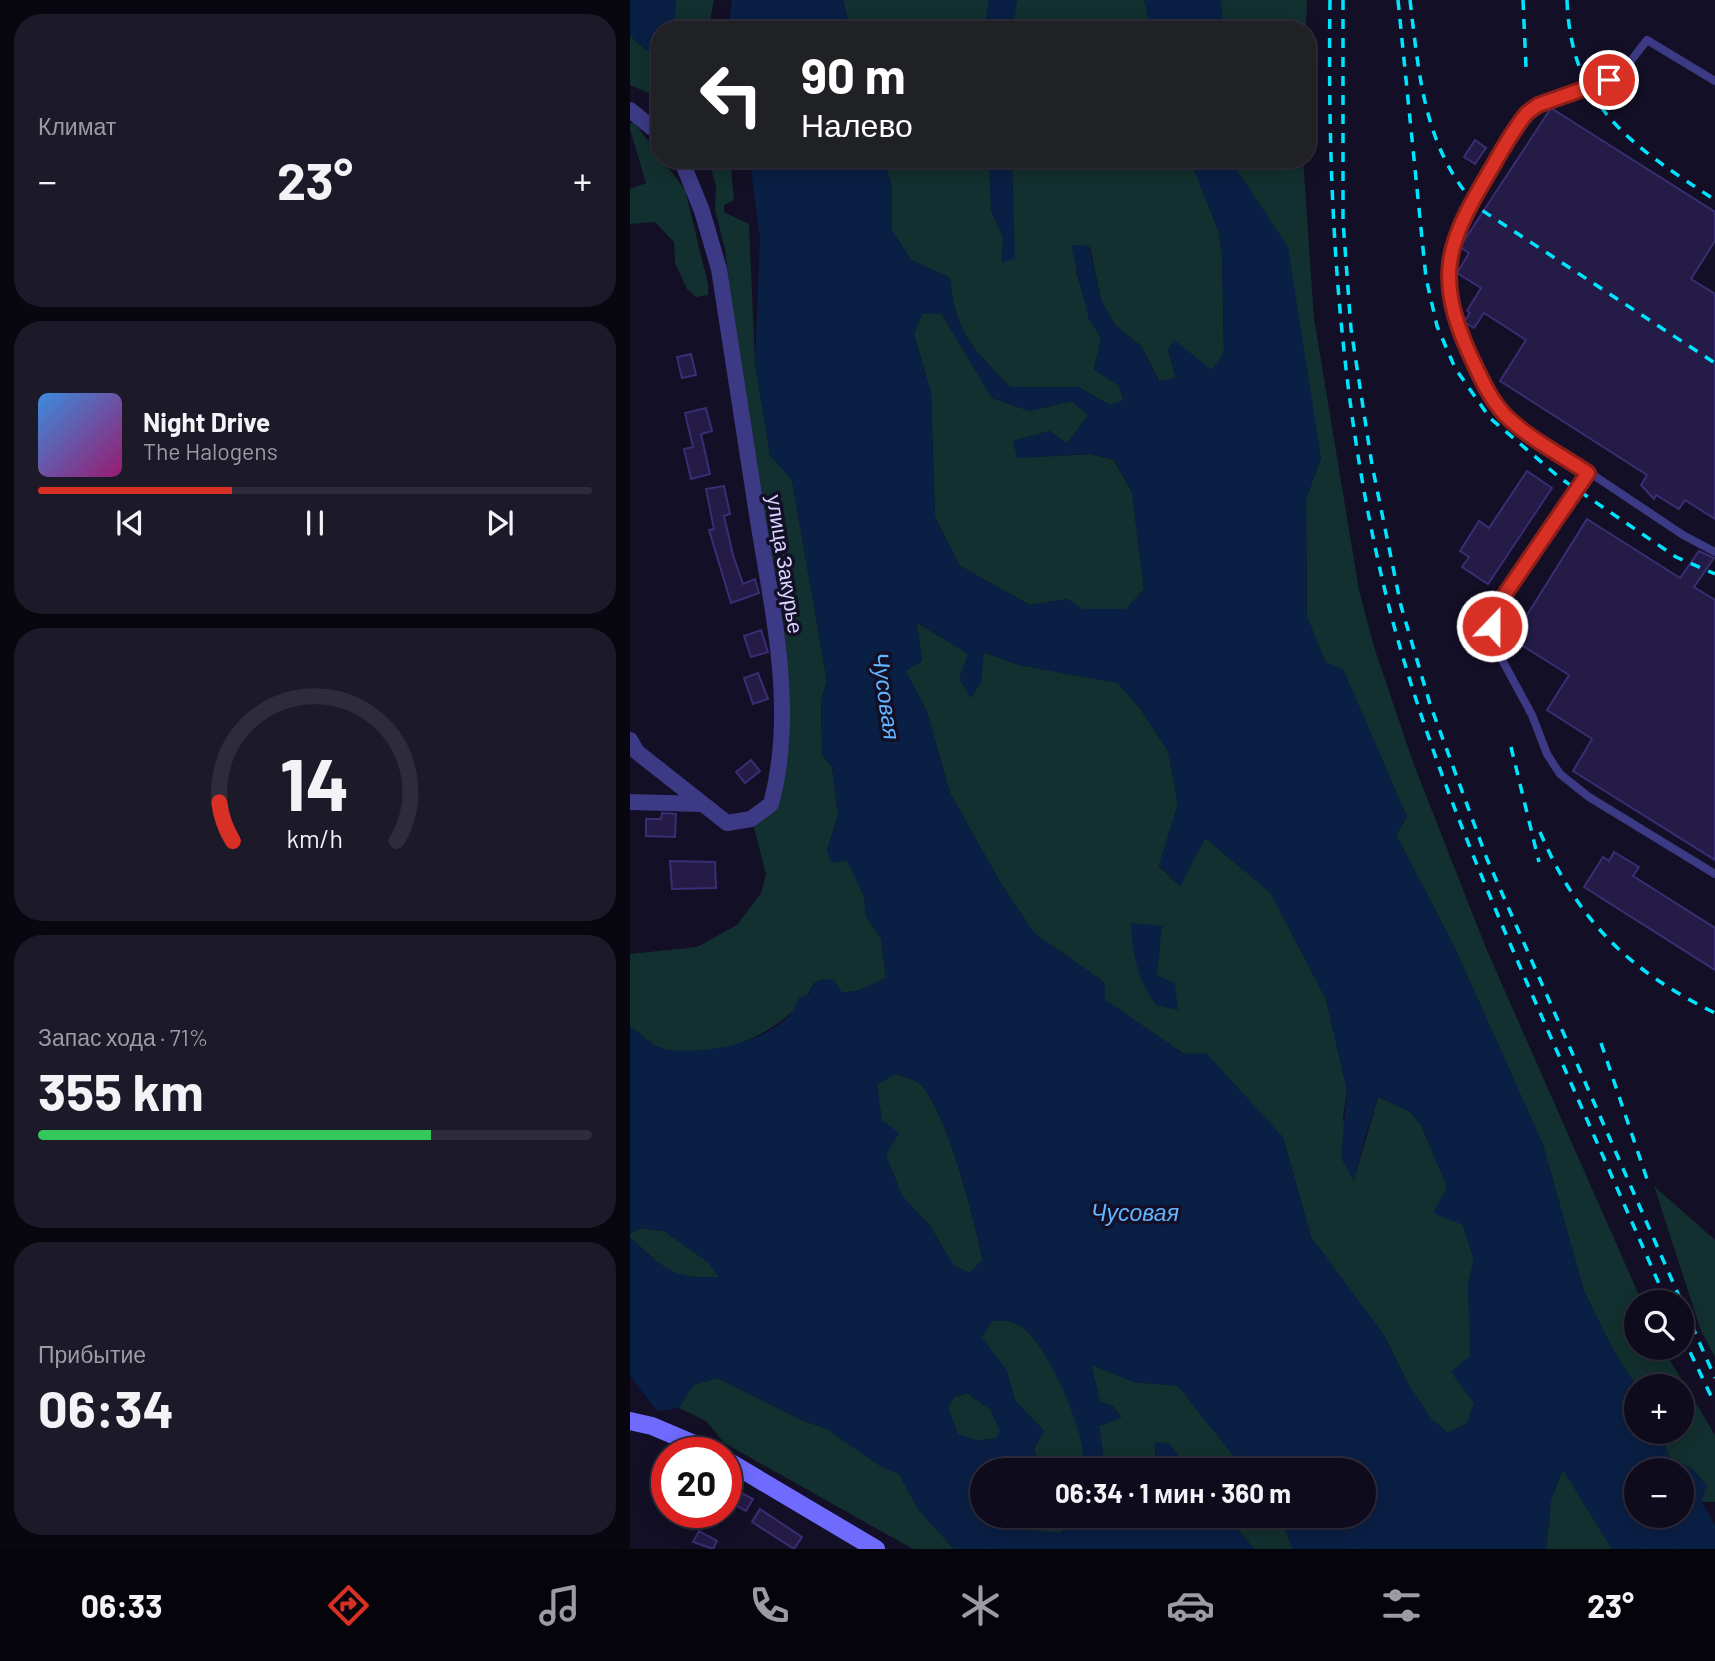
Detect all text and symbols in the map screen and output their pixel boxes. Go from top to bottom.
text: 90 m [801,45,906,104]
icon: left [686,49,777,140]
pin [1579,50,1639,110]
icon: arrive [1590,61,1628,99]
text: Налево [801,105,913,143]
text: Климат [38,112,116,140]
text: 23° [277,148,353,210]
text: − [38,157,57,203]
text: + [573,157,592,203]
text: Night Drive [143,406,270,437]
text: The Halogens [143,437,278,465]
street label: улица Закурье [763,493,809,635]
icon: previous [111,504,149,542]
icon: pause [296,504,334,542]
icon: next [481,504,519,542]
position arrow [1455,589,1529,663]
water label: Чусовая [867,651,907,741]
text: 14 [280,738,350,826]
text: km/h [287,822,343,852]
text: Запас хода · 71% [38,1023,208,1051]
text: 355 km [38,1059,204,1121]
water label: Чусовая [1091,1198,1179,1226]
map controls [1624,1290,1694,1528]
button: search [1624,1290,1694,1360]
text: Прибытие [38,1340,146,1368]
button: + [1624,1374,1694,1444]
text: 06:34 [38,1376,174,1438]
speed limit sign: 20 [651,1437,742,1528]
button: − [1624,1458,1694,1528]
text: 06:34 · 1 мин · 360 m [1055,1477,1291,1508]
icon: directions [324,1581,373,1630]
icon: music [535,1581,584,1630]
icon: phone [745,1581,794,1630]
icon: climate [956,1581,1005,1630]
icon: car [1166,1581,1215,1630]
icon: filters [1377,1581,1426,1630]
text: 06:33 [81,1586,162,1624]
text: 23° [1587,1586,1634,1624]

